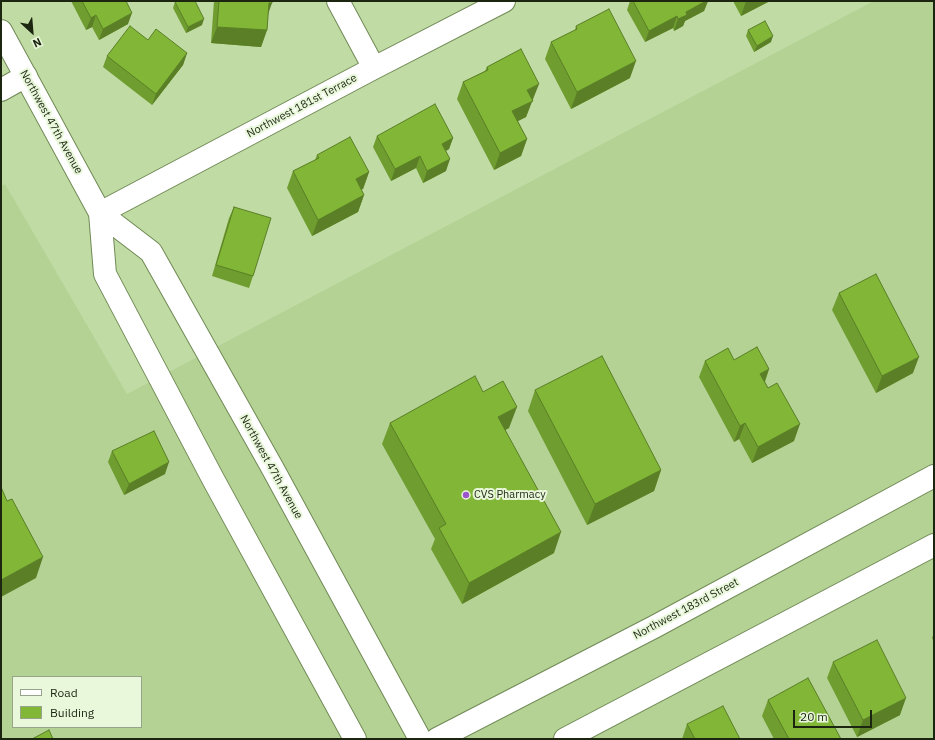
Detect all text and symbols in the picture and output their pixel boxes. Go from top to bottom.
north arrow [12,12,52,52]
text: N [31,35,44,51]
street label: Northwest 47th Avenue [17,68,85,176]
street label: Northwest 181st Terrace [245,71,359,141]
street label: Northwest 47th Avenue [237,413,305,521]
place label: CVS Pharmacy [474,488,546,502]
marker: CVS Pharmacy [461,490,471,500]
street label: Northwest 183rd Street [631,576,741,642]
legend [12,676,142,728]
text: Road [50,685,78,700]
scale bar [795,702,874,728]
text: Building [50,705,94,720]
text: 20 m [800,709,828,724]

